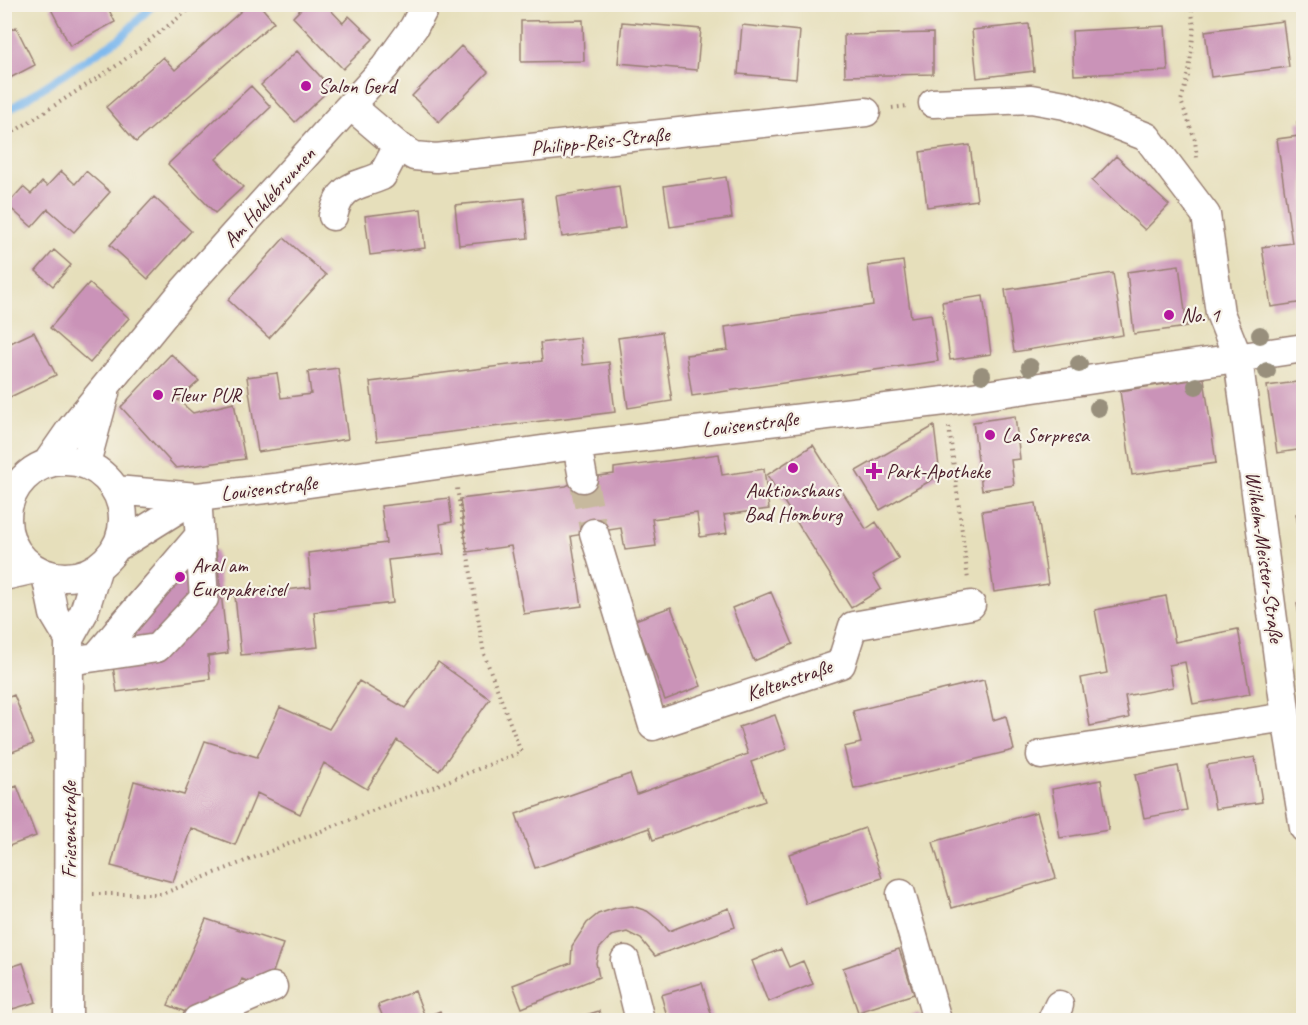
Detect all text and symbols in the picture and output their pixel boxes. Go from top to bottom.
place label: Salon Gerd [318,73,400,99]
marker: Salon Gerd [299,79,313,93]
street label: Philipp-Reis-Straße [529,121,673,161]
street label: Am Hohlebrunnen [217,141,321,253]
place label: No. 1 [1181,302,1221,328]
marker: No. 1 [1162,308,1176,322]
place label: Fleur PUR [170,382,243,408]
marker: Fleur PUR [151,388,165,402]
street label: Louisenstraße [700,405,802,443]
place label: La Sorpresa [1002,422,1091,448]
marker: La Sorpresa [983,428,997,442]
place label: Park-Apotheke [886,458,991,484]
marker: Auktionshaus Bad Homburg [786,461,800,475]
marker: Park-Apotheke [867,464,881,478]
street label: Louisenstraße [219,469,321,507]
street label: Wilhelm-Meister-Straße [1240,470,1290,646]
place label: Auktionshaus Bad Homburg [744,477,843,527]
place label: Aral am Europakreisel [192,552,289,602]
marker: Aral am Europakreisel [173,570,187,584]
street label: Keltenstraße [743,653,837,707]
street label: Friesenstraße [56,779,82,879]

